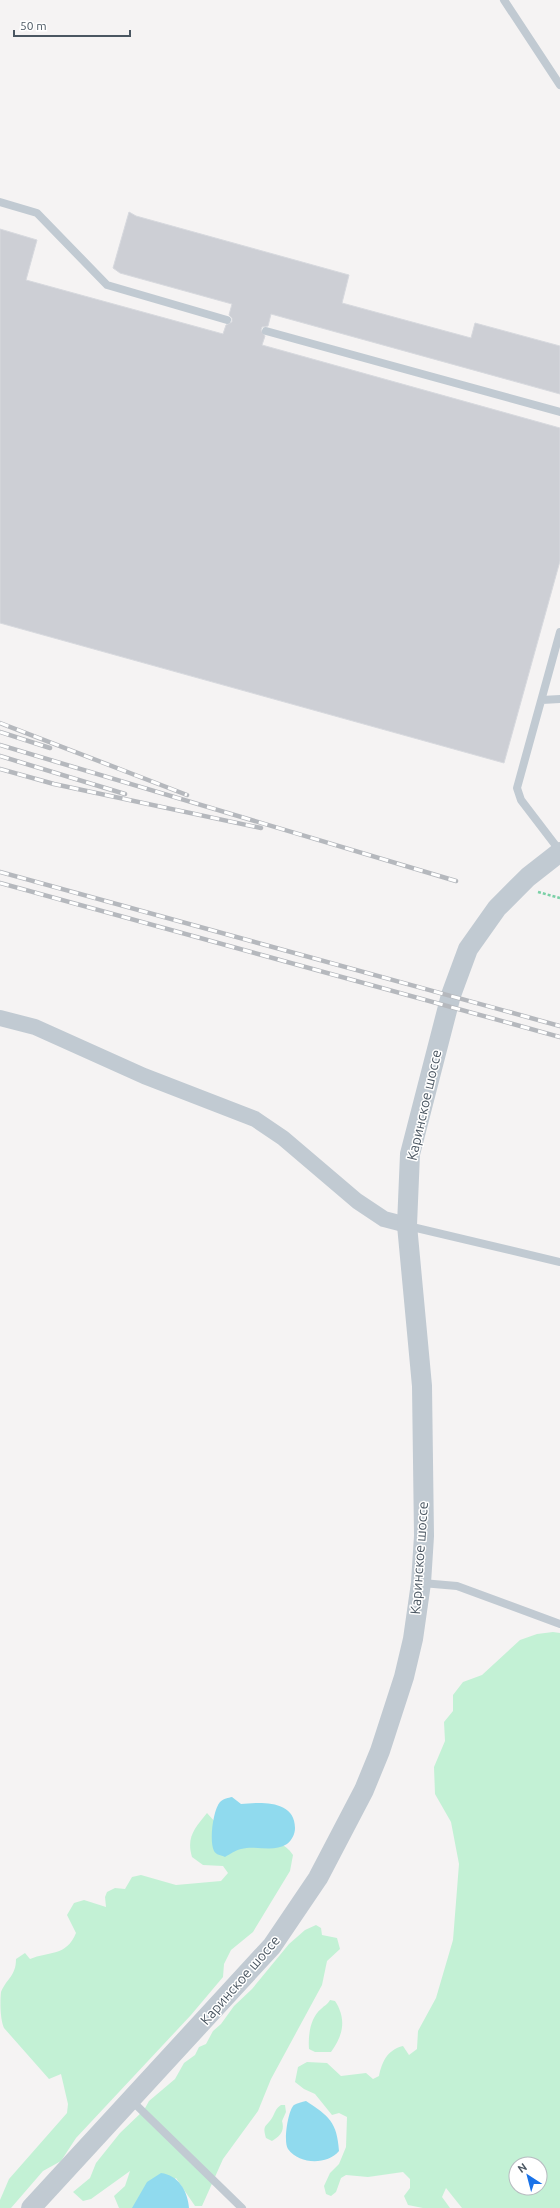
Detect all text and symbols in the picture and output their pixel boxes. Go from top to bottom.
scale bar [14,12,130,38]
text: 50 m [20,19,47,32]
street label: Каринское шоссе [403,1048,445,1162]
street label: Каринское шоссе [407,1501,431,1615]
street label: Каринское шоссе [197,1932,283,2028]
north arrow [508,2156,548,2196]
text: N [515,2161,529,2175]

